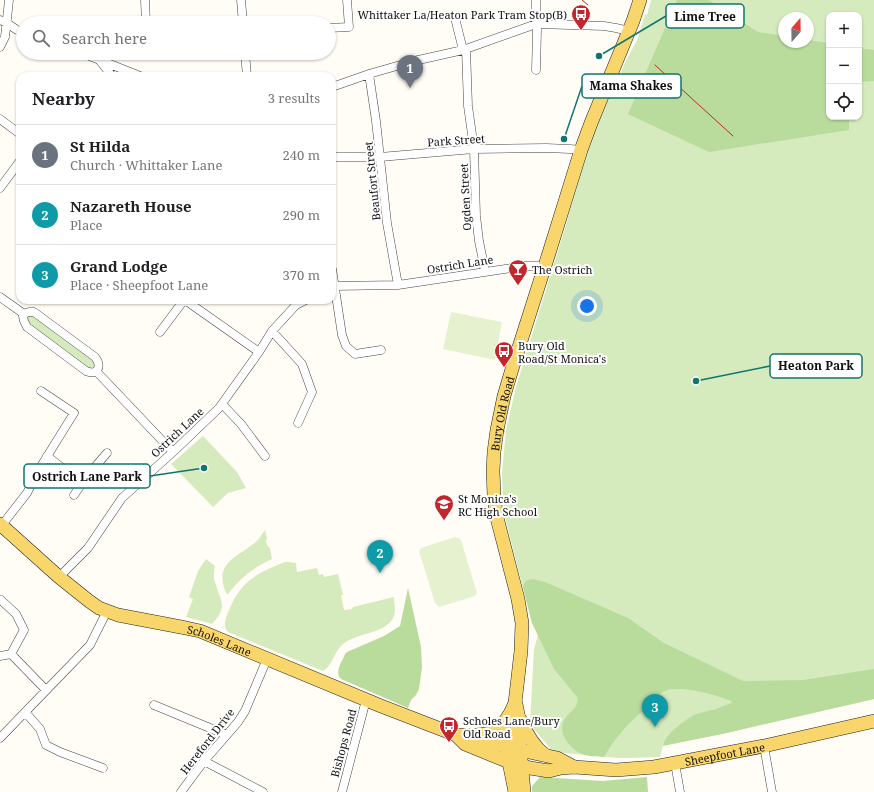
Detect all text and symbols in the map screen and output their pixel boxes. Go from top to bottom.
bus stop icon: Whittaker La/Heaton Park Tram Stop(B) [570,3,592,31]
callout: Lime Tree [666,4,744,28]
place label: Whittaker La/Heaton Park Tram Stop(B) [357,7,567,22]
text: Lime Tree [674,8,736,25]
north arrow [778,12,814,48]
map controls [826,12,862,120]
button: + [826,12,862,48]
search box [16,16,336,60]
icon: search [30,27,52,49]
text: Search here [62,28,147,48]
button: − [826,48,862,84]
pin: 1 [397,55,423,88]
callout: Mama Shakes [582,74,681,98]
text: Mama Shakes [590,77,673,94]
button: locate [826,84,862,120]
text: Nearby [32,87,95,110]
text: 3 results [268,89,320,107]
street label: Park Street [427,130,486,150]
text: St Hilda [70,136,130,156]
street label: Beaufort Street [360,141,384,221]
text: 1 [41,146,49,164]
text: 240 m [283,146,320,164]
text: Church · Whittaker Lane [70,156,222,174]
street label: Ogden Street [456,163,474,231]
text: Nazareth House [70,196,191,216]
text: 2 [41,206,49,224]
text: 290 m [283,206,320,224]
text: Place [70,216,103,234]
street label: Ostrich Lane [426,251,494,277]
text: Grand Lodge [70,256,167,276]
bar icon: The Ostrich [507,258,529,286]
place label: The Ostrich [532,262,593,277]
text: 3 [41,266,49,284]
text: 370 m [283,266,320,284]
text: Place · Sheepfoot Lane [70,276,208,294]
your location [577,296,597,316]
place label: Bury Old Road/St Monica's [518,338,606,366]
bus stop icon: Bury Old Road/St Monica's [493,340,515,368]
callout: Heaton Park [770,354,862,378]
text: Heaton Park [778,357,854,374]
street label: Bury Old Road [487,374,517,452]
street label: Ostrich Lane [147,404,207,460]
callout: Ostrich Lane Park [24,464,150,488]
text: Ostrich Lane Park [32,468,142,485]
place label: St Monica's RC High School [458,491,538,519]
school or university icon: St Monica's RC High School [433,493,455,521]
pin: 2 [367,540,393,573]
street label: Scholes Lane [186,621,254,659]
pin: 3 [642,694,668,727]
street label: Hereford Drive [177,705,238,777]
street label: Bishops Road [327,707,359,779]
place label: Scholes Lane/Bury Old Road [463,713,560,741]
bus stop icon: Scholes Lane/Bury Old Road [438,715,460,743]
street label: Sheepfoot Lane [683,739,766,768]

